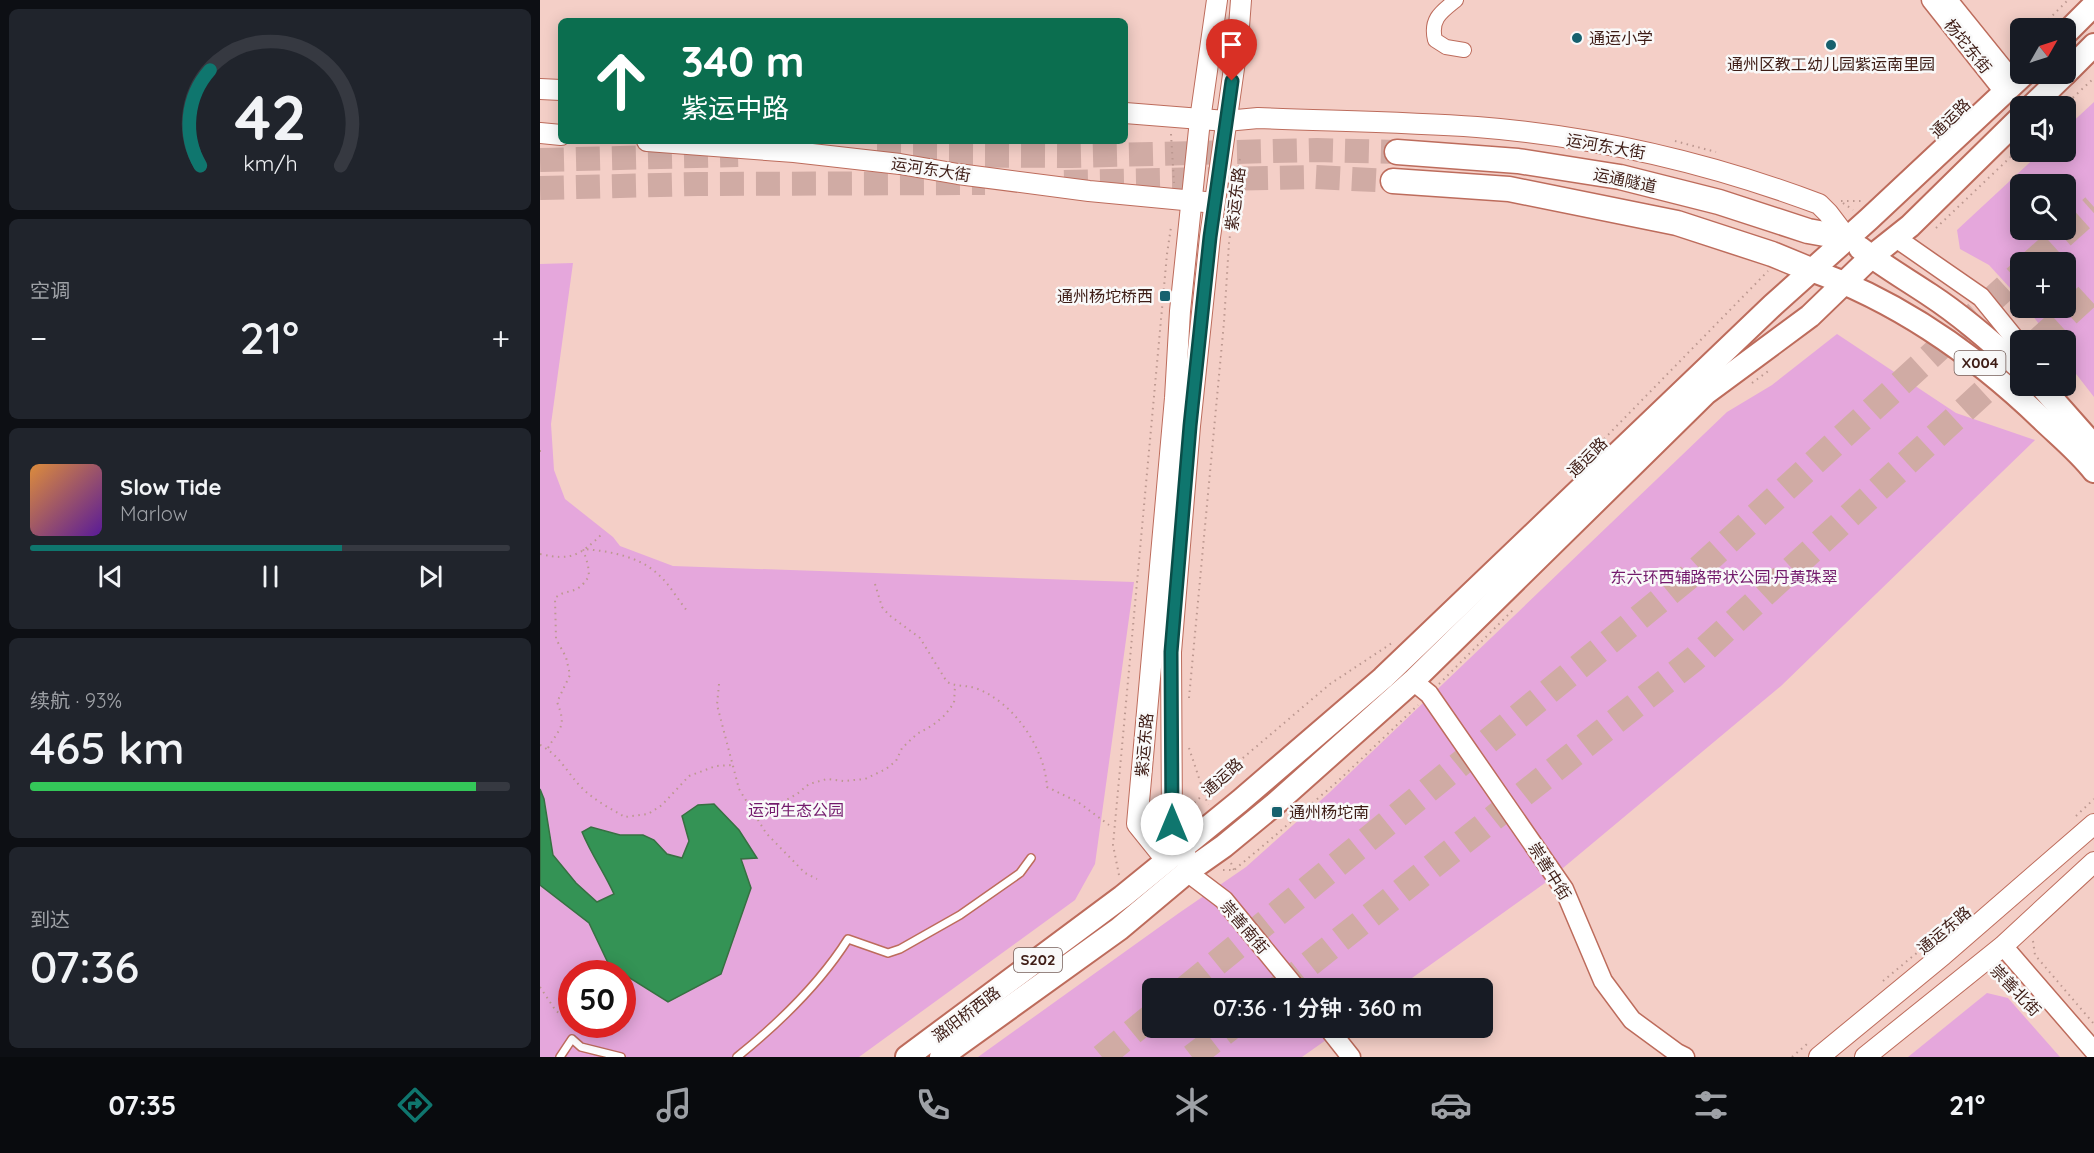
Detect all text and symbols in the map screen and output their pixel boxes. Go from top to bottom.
street label: 杨坨东街 [1940,15,1996,77]
north arrow [2010,18,2076,84]
map controls [2010,18,2076,396]
pin [1206,19,1257,81]
icon: arrive [1215,28,1248,61]
place label: 通运小学 [1589,28,1653,48]
marker: 通运小学 [1570,31,1584,45]
text: 340 m [681,35,805,88]
marker: 通州区教工幼儿园紫运南里园 [1824,38,1838,52]
icon: ahead [582,42,660,120]
place label: 通州区教工幼儿园紫运南里园 [1727,54,1935,74]
text: 42 [234,78,306,156]
text: 紫运中路 [681,91,789,125]
street label: 通运路 [1926,94,1974,142]
button: sound [2010,96,2076,162]
street label: 运河东大街 [1565,129,1647,163]
text: km/h [243,151,297,177]
street label: 运河东大街 [890,153,972,185]
street label: 运通隧道 [1592,164,1658,196]
street label: 紫运东路 [1221,166,1249,232]
button: search [2010,174,2076,240]
button: + [2010,252,2076,318]
text: 空调 [30,278,70,303]
place label: 通州杨坨桥西 [1057,286,1153,306]
marker: 通州杨坨桥西 [1158,289,1172,303]
text: 21° [240,309,299,365]
text: − [30,317,47,358]
text: + [491,317,510,358]
button: − [2010,330,2076,396]
road number: X004 [1954,351,2006,375]
street label: 通运路 [1563,433,1611,481]
text: Slow Tide [120,473,221,501]
text: Marlow [120,501,188,526]
icon: previous [94,560,127,593]
icon: pause [254,560,287,593]
icon: next [414,560,447,593]
park label: 东六环西辅路带状公园·丹黄珠翠 [1610,567,1838,587]
text: 续航 · 93% [30,688,122,713]
street label: 紫运东路 [1131,712,1157,778]
text: 465 km [30,719,185,775]
street label: 通运路 [1197,754,1247,800]
position arrow [1140,792,1204,856]
park label: 运河生态公园 [748,800,844,820]
place label: 通州杨坨南 [1289,802,1369,822]
marker: 通州杨坨南 [1270,805,1284,819]
street label: 崇善中街 [1525,839,1575,903]
street label: 崇善南街 [1217,896,1273,958]
street label: 通运东路 [1913,902,1975,958]
text: 到达 [30,907,70,932]
text: 07:36 [30,938,139,994]
road number: S202 [1014,948,1062,972]
speed limit sign: 50 [558,960,636,1038]
street label: 崇善北街 [1987,960,2045,1020]
street label: 潞阳桥西路 [928,982,1004,1046]
text: 07:36 · 1 分钟 · 360 m [1213,994,1422,1022]
icon: directions [394,1084,436,1126]
icon: music [653,1084,695,1126]
icon: phone [912,1084,954,1126]
icon: climate [1171,1084,1213,1126]
icon: car [1430,1084,1472,1126]
icon: filters [1690,1084,1732,1126]
text: 07:35 [109,1088,176,1122]
text: 21° [1949,1088,1985,1122]

